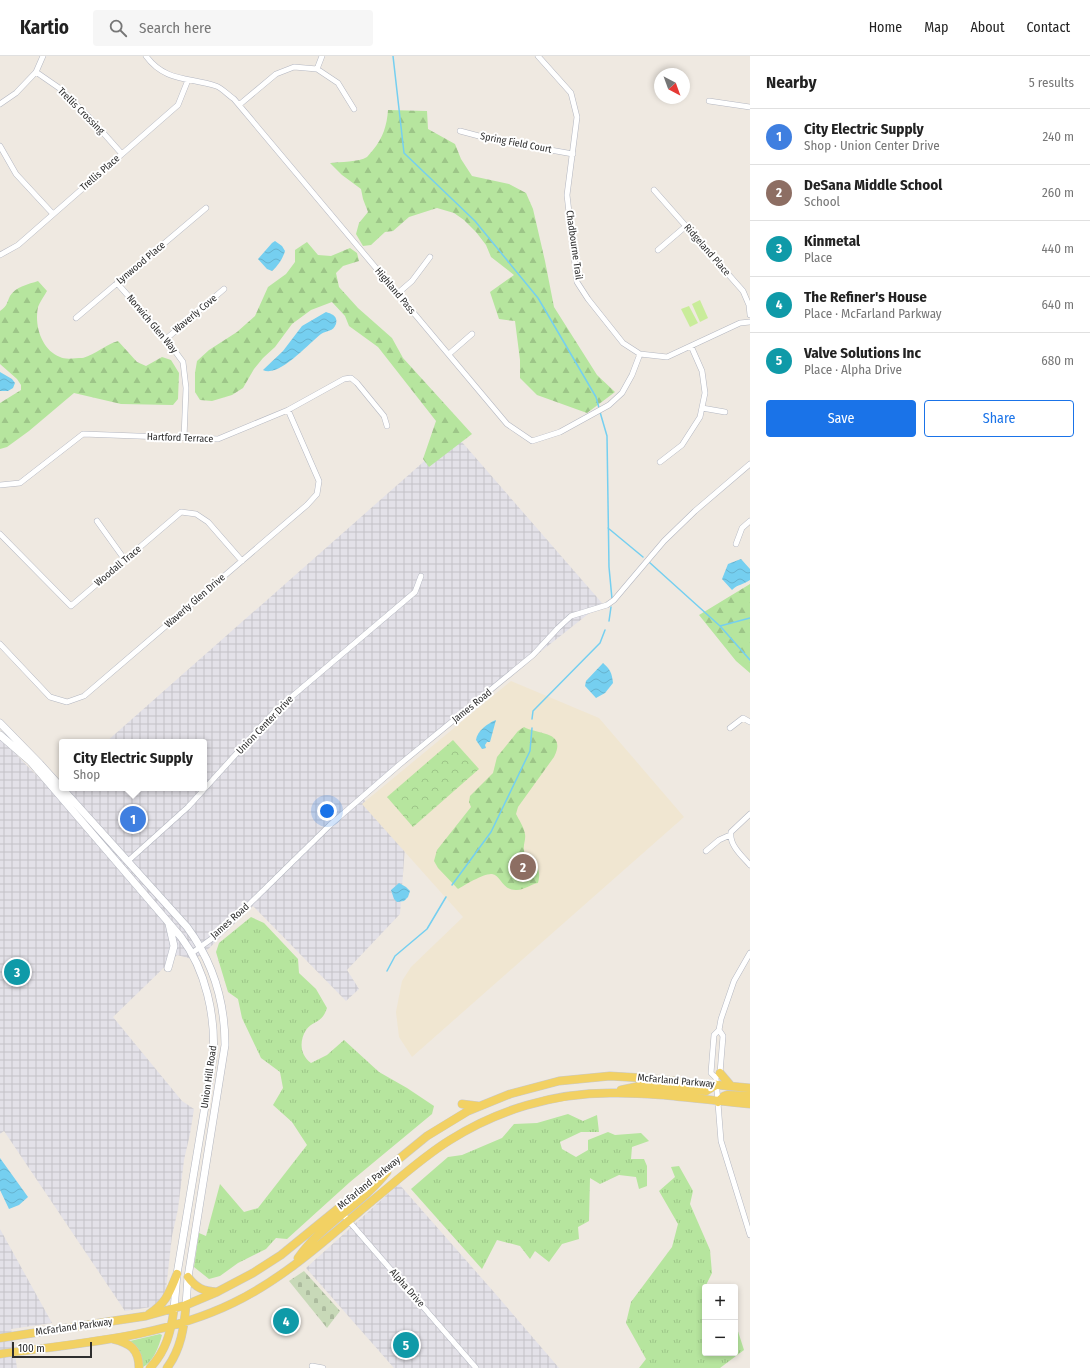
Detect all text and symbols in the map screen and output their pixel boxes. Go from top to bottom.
search box [93,10,373,46]
text: Kartio [20,16,69,39]
icon: search [107,17,129,39]
text: Search here [139,19,211,37]
text: Home [869,19,902,36]
text: Map [924,19,948,36]
text: About [970,19,1005,36]
text: Contact [1027,19,1070,36]
north arrow [654,68,690,104]
text: Nearby [766,72,817,93]
text: 5 results [1029,75,1074,90]
street label: Trellis Crossing [55,85,107,137]
text: City Electric Supply [804,120,924,138]
text: 1 [776,129,782,144]
text: 240 m [1042,129,1074,144]
street label: Spring Field Court [479,130,553,156]
text: Shop · Union Center Drive [804,138,940,153]
street label: Trellis Place [78,153,122,193]
text: DeSana Middle School [804,176,942,194]
text: 2 [776,185,782,200]
text: 260 m [1042,185,1074,200]
text: School [804,194,840,209]
street label: Chadbourne Trail [563,210,585,281]
street label: Ridgeland Place [681,222,733,278]
text: Kinmetal [804,232,860,250]
street label: Lynwood Place [114,239,168,287]
text: 3 [776,241,782,256]
text: 440 m [1042,241,1074,256]
text: Place [804,250,832,265]
street label: Highland Pass [372,265,418,317]
text: The Refiner's House [804,288,927,306]
street label: Norwich Glen Way [124,292,180,356]
street label: Waverly Cove [171,292,219,336]
text: 4 [776,297,782,312]
text: 640 m [1041,297,1074,312]
text: Place · McFarland Parkway [804,306,942,321]
text: Valve Solutions Inc [804,344,921,362]
text: 5 [776,353,782,368]
text: 680 m [1041,353,1074,368]
text: Place · Alpha Drive [804,362,902,377]
button: Save [766,400,916,437]
button: Share [924,400,1074,437]
street label: Hartford Terrace [147,431,213,445]
street label: Woodall Trace [92,543,144,589]
street label: Waverly Glen Drive [162,571,228,631]
street label: James Road [450,686,494,726]
street label: Union Center Drive [234,693,296,757]
popup [59,739,207,791]
text: City Electric Supply [73,749,193,767]
text: Shop [73,767,100,782]
your location [317,801,337,821]
pin: 1 [120,804,146,834]
pin: 2 [510,852,536,882]
street label: James Road [208,901,252,941]
pin: 3 [4,957,30,987]
street label: Union Hill Road [199,1045,219,1109]
street label: McFarland Parkway [637,1072,716,1090]
street label: McFarland Parkway [335,1154,403,1212]
street label: Alpha Drive [387,1266,427,1310]
map controls [702,1284,738,1356]
button: + [702,1284,738,1320]
pin: 4 [273,1306,299,1336]
street label: McFarland Parkway [35,1316,114,1338]
button: − [702,1320,738,1356]
pin: 5 [393,1330,419,1360]
scale bar [12,1340,92,1359]
text: 100 m [18,1342,45,1355]

